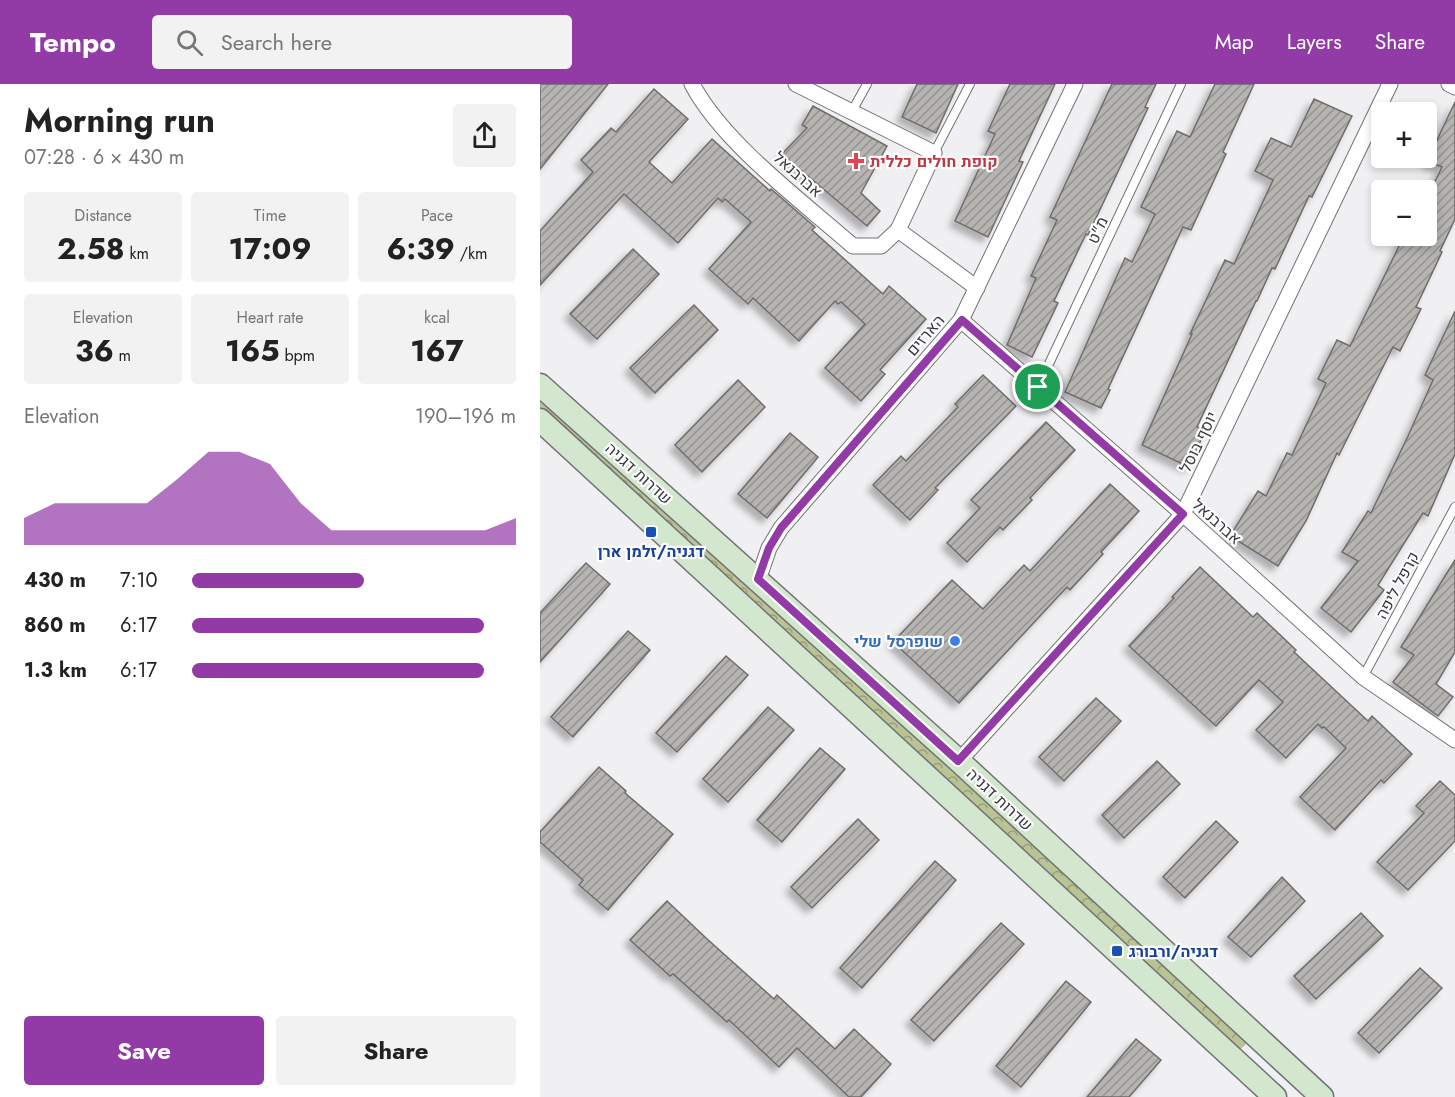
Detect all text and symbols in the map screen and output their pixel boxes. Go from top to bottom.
search box [152,15,572,69]
text: Tempo [30,22,116,63]
icon: search [173,26,206,59]
text: Search here [221,26,332,58]
text: Map [1215,27,1254,57]
text: Layers [1287,27,1342,57]
text: Share [1375,27,1425,57]
text: Morning run [24,97,215,144]
map controls [1371,102,1437,246]
button: + [1371,102,1437,168]
button: share [453,104,516,167]
text: 07:28 · 6 × 430 m [24,143,184,172]
street label: אברבנאל [768,146,827,203]
place label: קופת חולים כללית [870,150,998,173]
marker: קופת חולים כללית [847,152,865,170]
button: − [1371,180,1437,246]
text: Distance [74,204,132,227]
text: Time [254,204,286,227]
text: Pace [421,204,453,227]
street label: מ"ט [1081,213,1114,248]
text: 2.58 [57,227,125,270]
text: 17:09 [229,227,311,270]
text: 6:39 [387,227,455,270]
text: km [125,242,149,265]
text: /km [455,242,488,265]
text: Elevation [73,306,133,329]
text: Heart rate [237,306,303,329]
text: kcal [424,306,450,329]
street label: הארזים [901,310,950,361]
text: 36 [75,329,114,372]
text: 165 [225,329,280,372]
text: 167 [410,329,464,372]
text: m [114,344,131,367]
text: bpm [280,344,315,367]
pin [1012,361,1063,412]
icon: arrive [1021,370,1054,403]
text: Elevation [24,402,99,431]
text: 190–196 m [415,402,516,431]
street label: יוסף בוסל [1174,408,1223,477]
street label: שדרות דגניה [600,437,677,510]
street label: אברבנאל [1187,493,1246,550]
marker: דגניה/זלמן ארן [644,525,658,539]
place label: דגניה/זלמן ארן [598,540,704,563]
street label: קרפל ליפה [1370,547,1425,623]
text: 430 m [24,566,86,595]
text: 7:10 [120,566,158,595]
text: 860 m [24,611,86,640]
text: 6:17 [120,611,157,640]
place label: שופרסל שלי [854,630,943,653]
marker: שופרסל שלי [948,634,962,648]
text: 1.3 km [24,656,87,685]
text: 6:17 [120,656,157,685]
street label: שדרות דגניה [961,763,1038,836]
place label: דגניה/ורבורג [1129,940,1218,963]
marker: דגניה/ורבורג [1110,944,1124,958]
button: Save [24,1016,264,1085]
button: Share [276,1016,516,1085]

